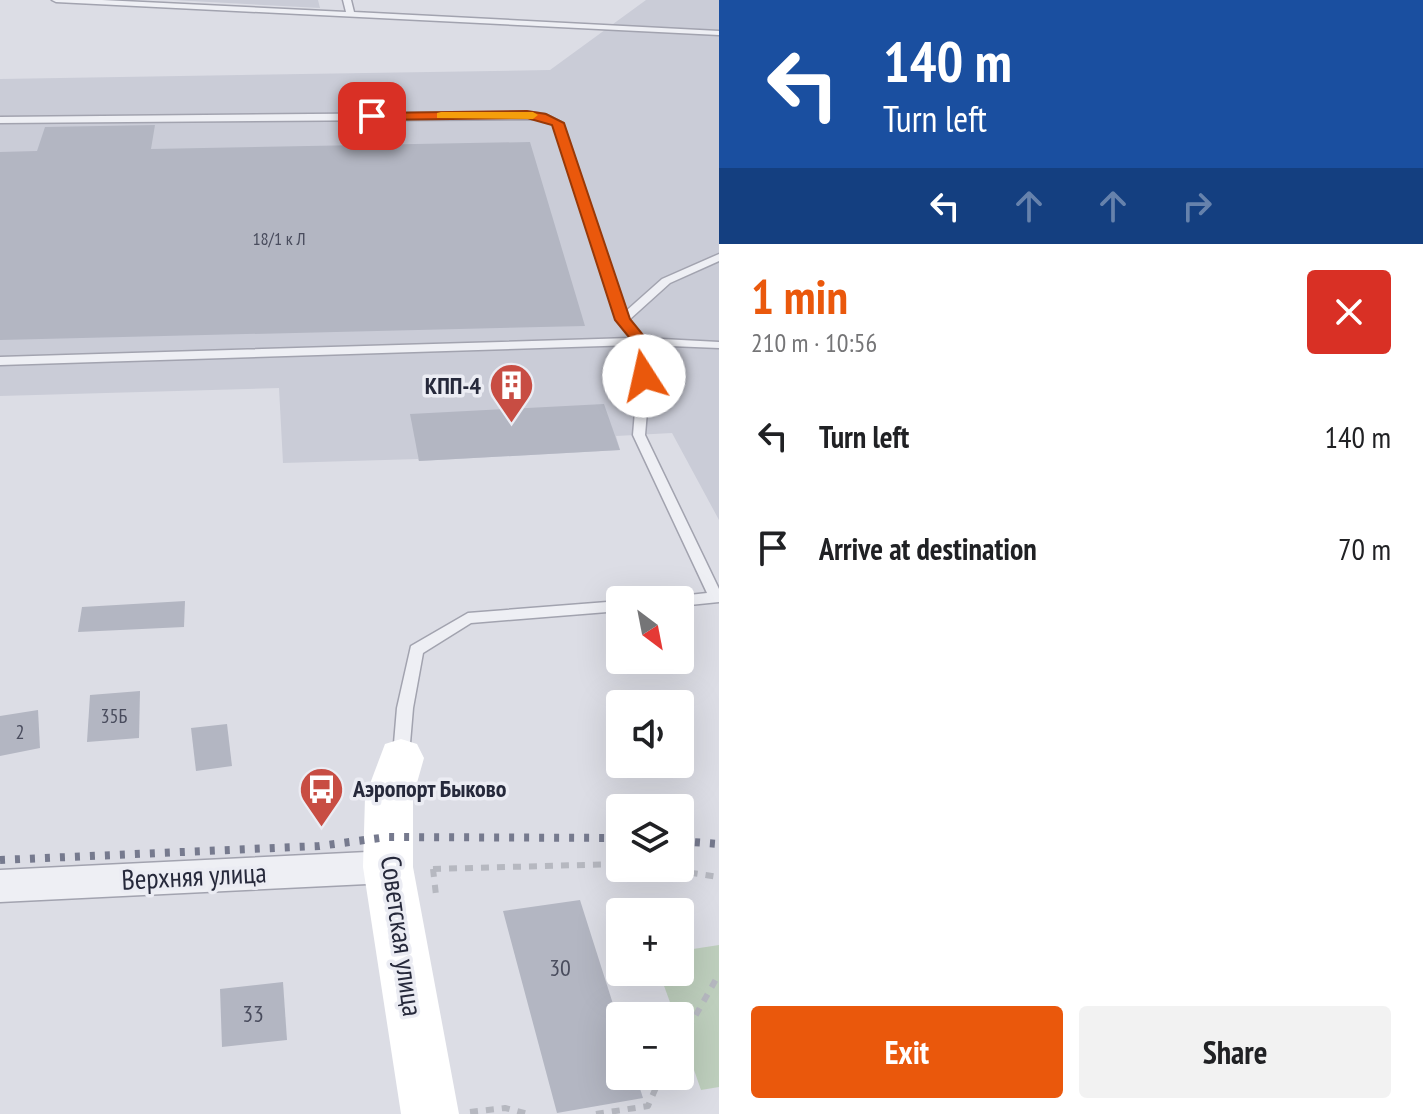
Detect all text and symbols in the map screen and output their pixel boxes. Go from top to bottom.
text: 140 m [883,25,1012,97]
icon: left [751,32,855,136]
pin [338,82,406,150]
icon: arrive [350,94,394,138]
text: Turn left [883,95,987,142]
icon: left [923,184,967,228]
icon: ahead [1007,184,1051,228]
icon: ahead [1091,184,1135,228]
icon: right [1175,184,1219,228]
house number: 18/1 к Л [252,227,306,250]
text: 1 min [751,265,848,327]
button: close [1307,270,1391,354]
text: 210 m · 10:56 [751,326,877,359]
position arrow [602,334,686,418]
building icon: КПП-4 [488,362,536,425]
place label: КПП-4 [425,370,482,401]
icon: left [751,414,795,458]
text: Turn left [819,417,909,456]
text: 140 m [1325,417,1391,456]
icon: arrive [751,526,795,570]
text: Arrive at destination [819,529,1037,568]
text: 70 m [1338,529,1391,568]
north arrow [606,586,694,674]
map controls [606,586,694,1090]
button: sound [606,690,694,778]
house number: 35Б [101,703,128,729]
house number: 2 [16,719,25,745]
bus stop icon: Аэропорт Быково [298,765,346,828]
place label: Аэропорт Быково [352,773,507,804]
button: layers [606,794,694,882]
street label: Верхняя улица [121,853,267,898]
street label: Советская улица [373,853,432,1019]
button: + [606,898,694,986]
house number: 30 [549,952,571,983]
house number: 33 [242,998,264,1029]
button: − [606,1002,694,1090]
button: Exit [751,1006,1063,1098]
button: Share [1079,1006,1391,1098]

